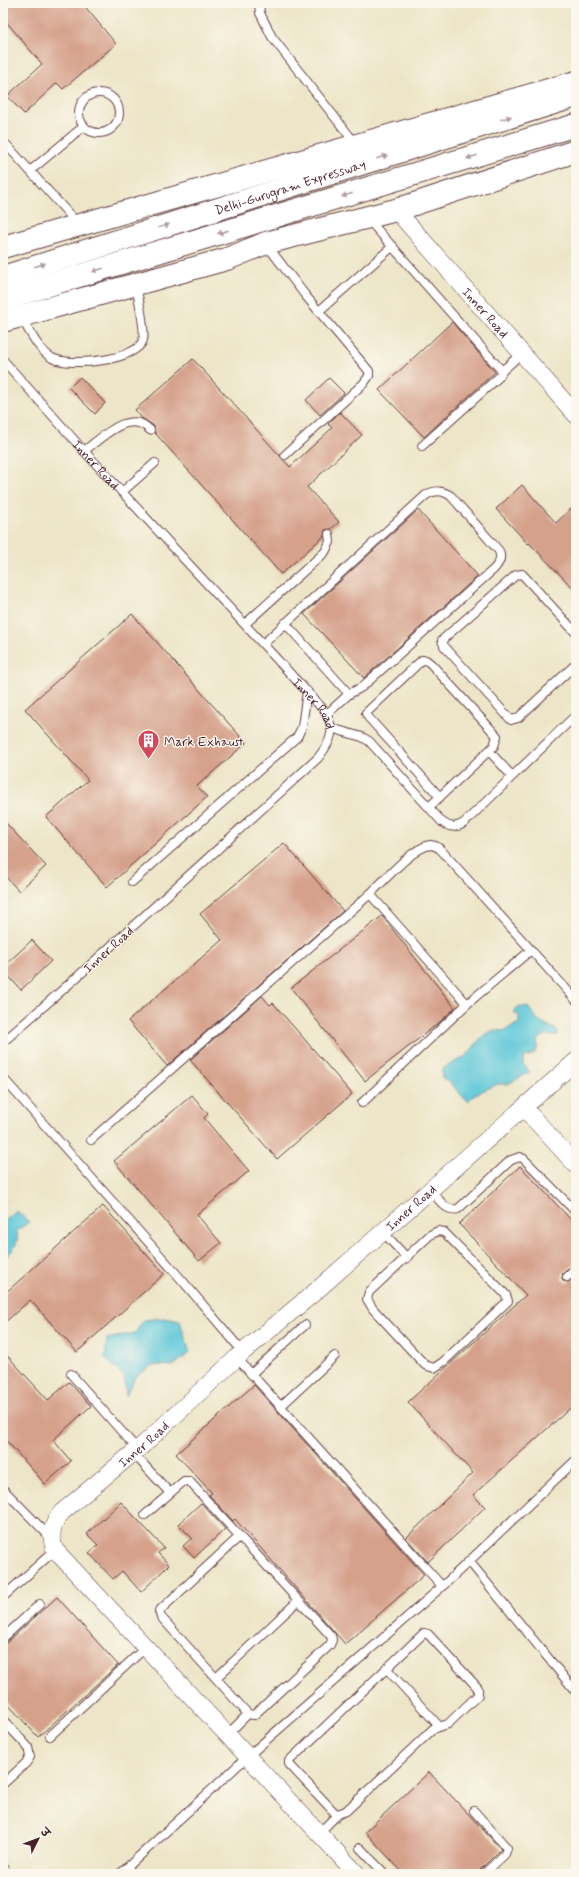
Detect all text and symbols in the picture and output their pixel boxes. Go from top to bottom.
one-way arrow [500,115,512,121]
one-way arrow [376,154,388,160]
one-way arrow [465,154,477,160]
street label: Delhi-Gurugram Expressway [213,156,368,220]
one-way arrow [341,192,353,198]
one-way arrow [159,223,171,229]
one-way arrow [217,229,229,235]
one-way arrow [35,262,47,268]
one-way arrow [92,267,104,273]
street label: Inner Road [458,284,511,342]
street label: Inner Road [68,437,123,494]
street label: Inner Road [288,674,338,731]
building icon: Mark Exhaust [136,728,162,761]
place label: Mark Exhaust [164,734,244,751]
street label: Inner Road [80,923,138,977]
street label: Inner Road [383,1182,440,1235]
street label: Inner Road [115,1418,173,1472]
north arrow [18,1819,58,1859]
text: उ [36,1825,53,1842]

